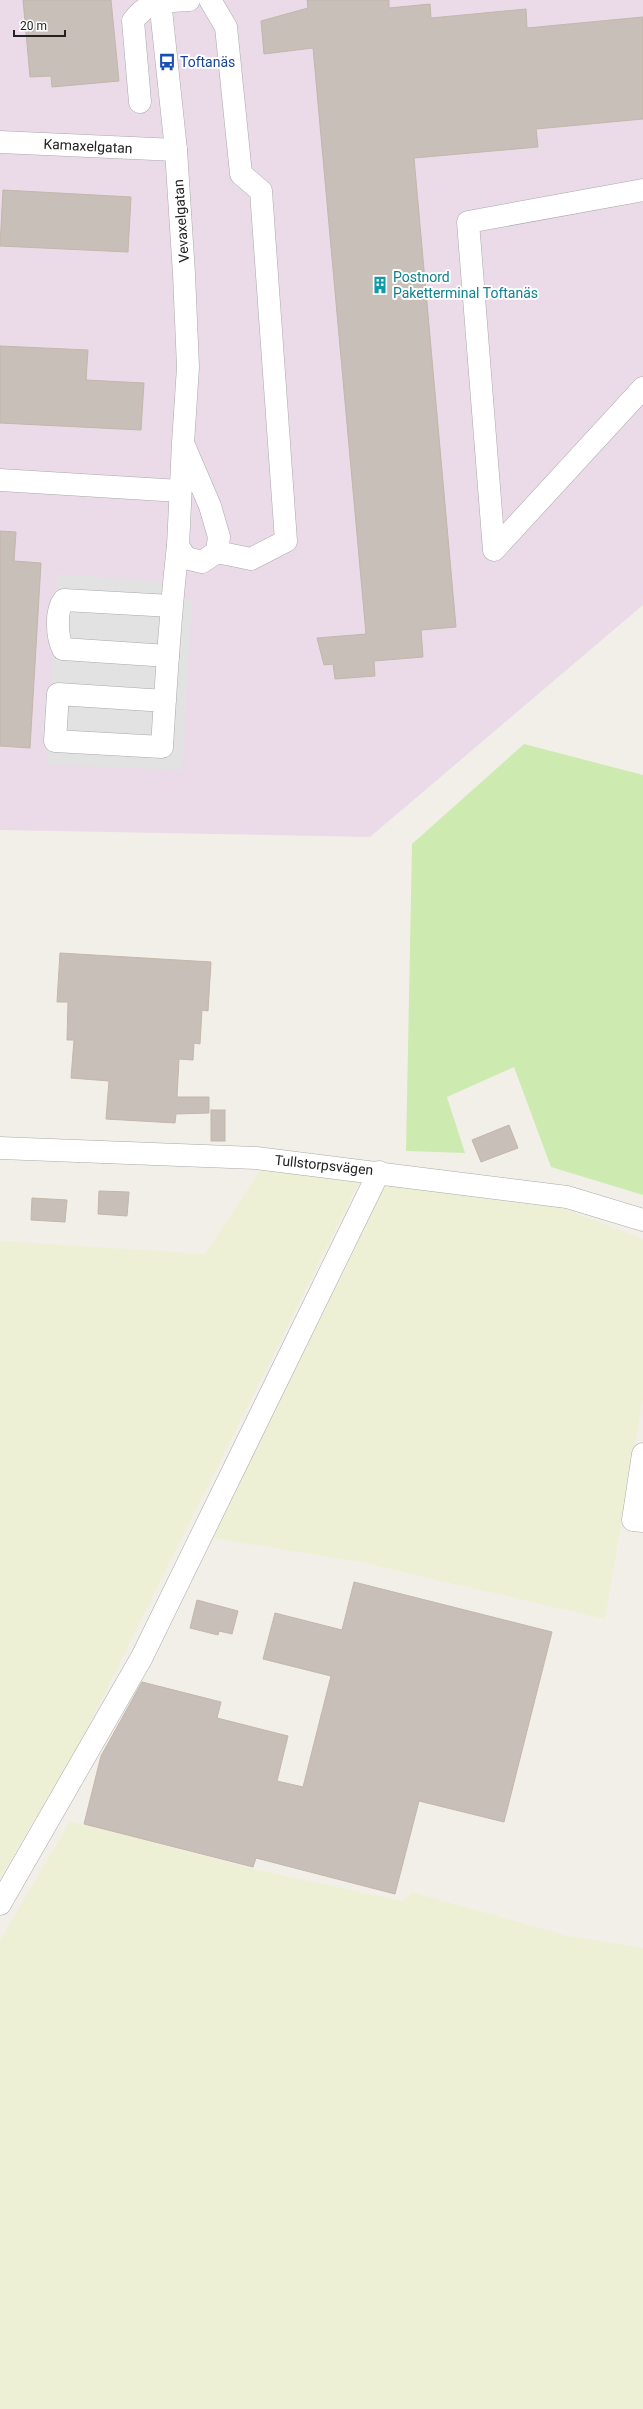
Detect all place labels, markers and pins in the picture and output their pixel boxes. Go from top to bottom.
bus stop icon: Toftanäs [157,52,177,72]
place label: Toftanäs [180,54,235,70]
place label: Postnord Paketterminal Toftanäs [393,269,538,301]
building icon: Postnord Paketterminal Toftanäs [370,275,390,295]

